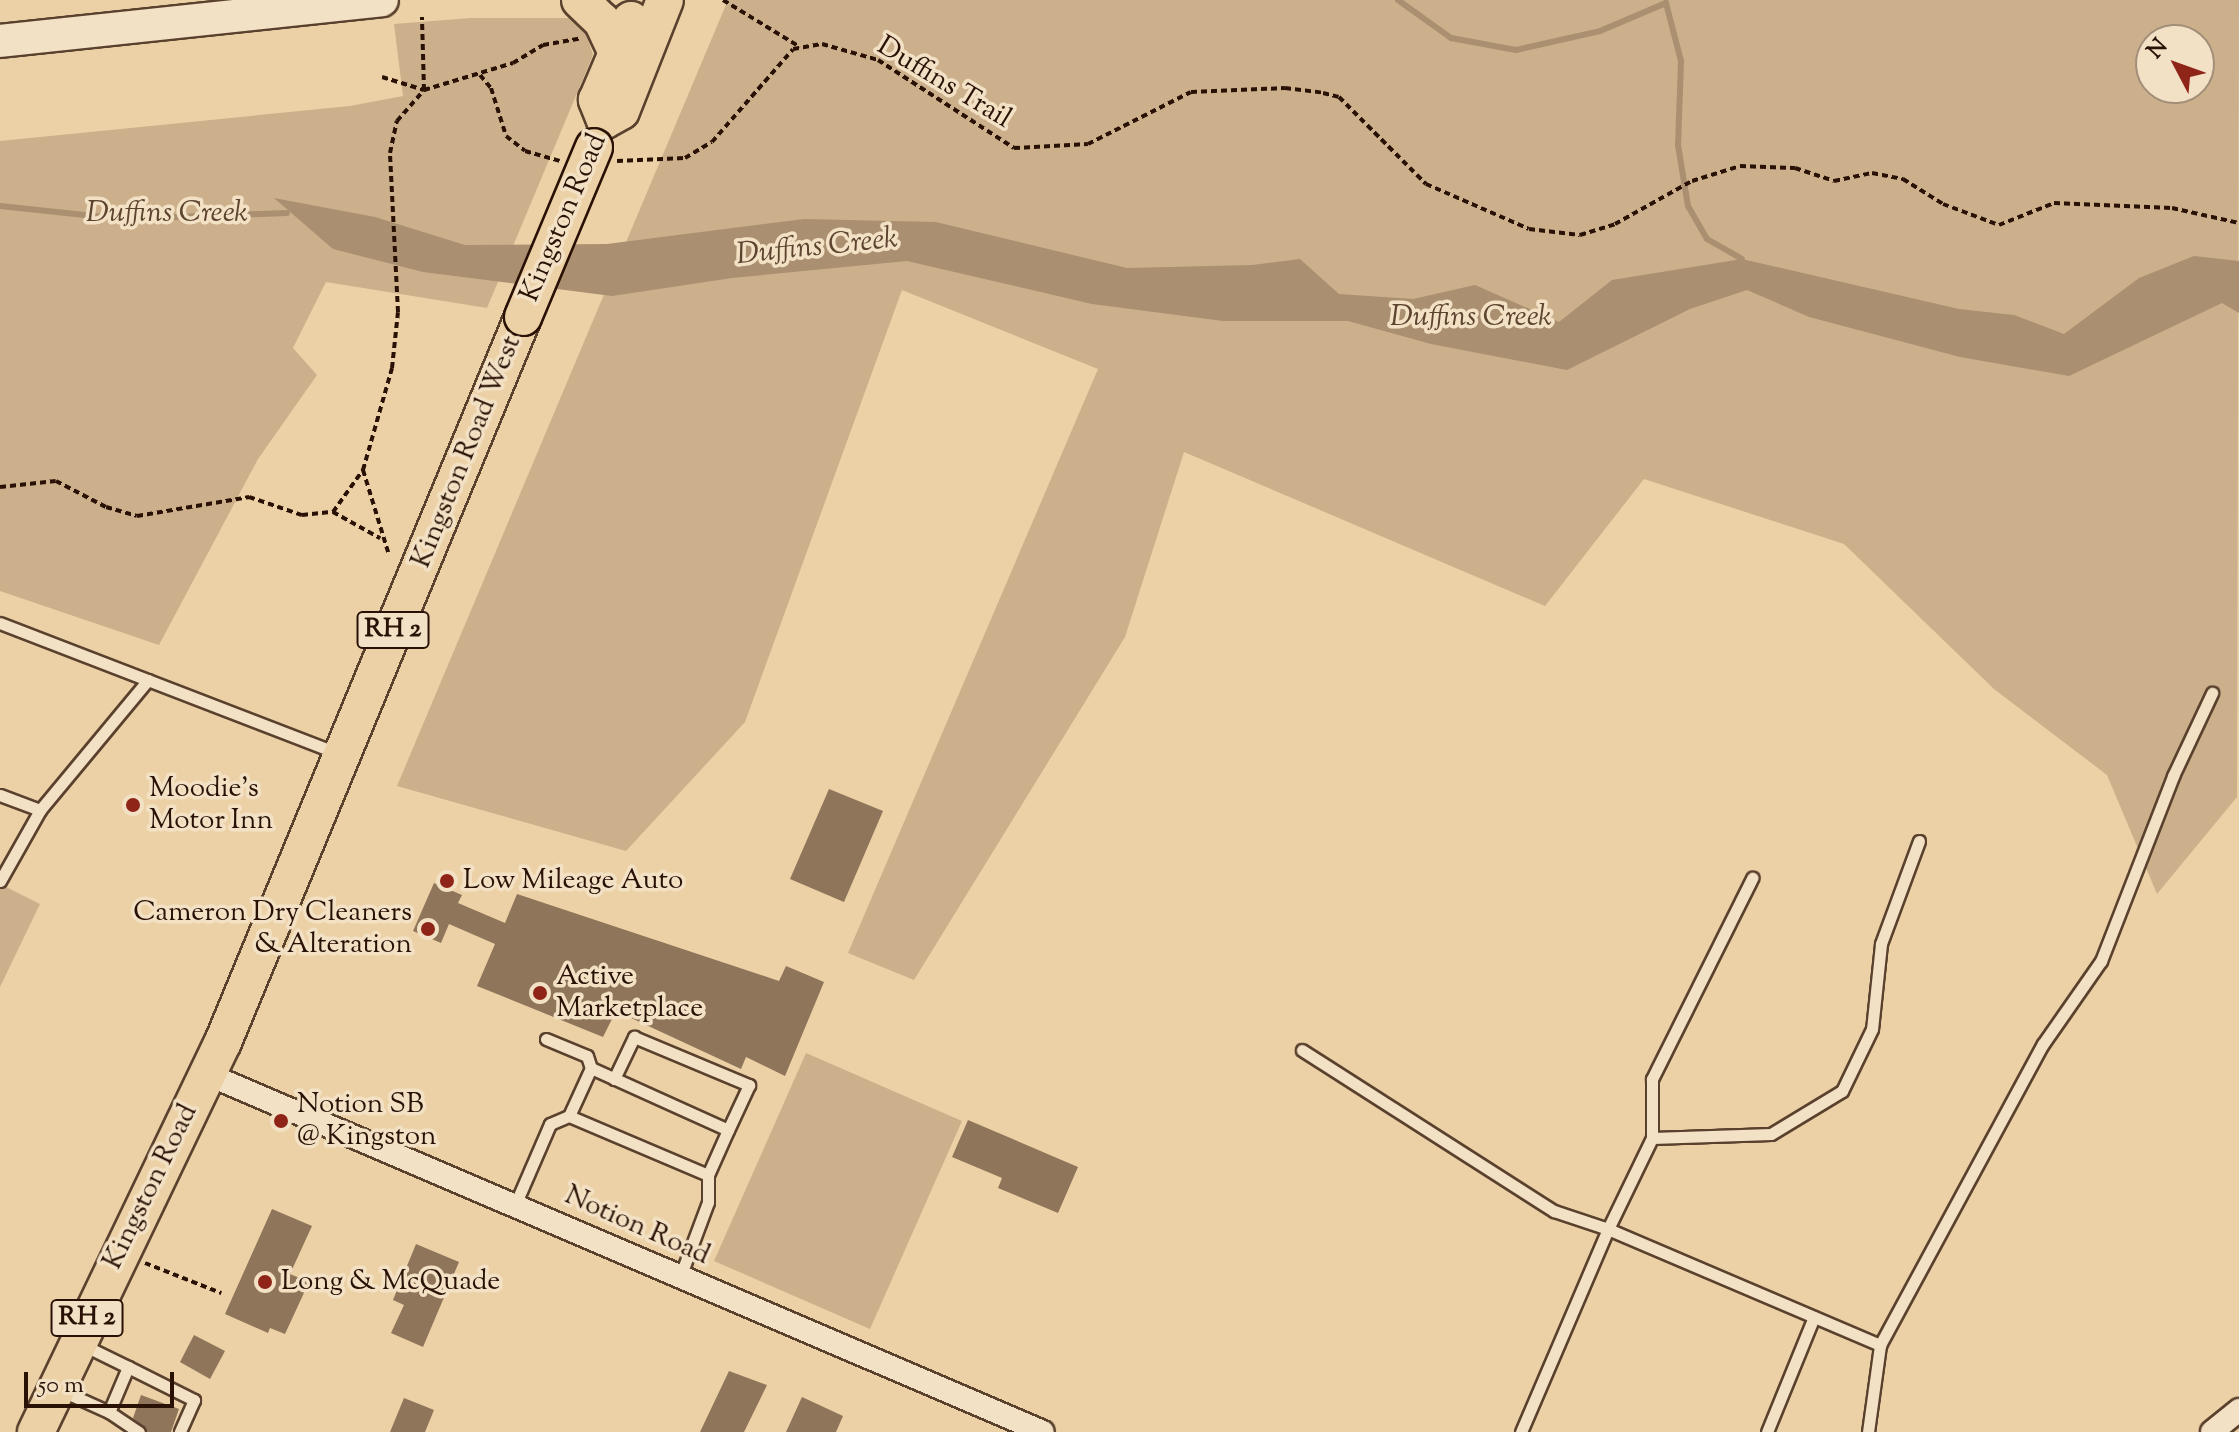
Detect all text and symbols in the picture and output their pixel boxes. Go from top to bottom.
north arrow [2135,24,2215,104]
street label: Duffins Trail [871,30,1017,136]
text: N [2141,32,2176,67]
street label: Kingston Road [513,129,615,307]
water label: Duffins Creek [86,196,248,232]
water label: Duffins Creek [735,222,899,274]
water label: Duffins Creek [1390,300,1552,336]
street label: Kingston Road West [405,331,529,573]
road number: RH 2 [355,608,431,652]
place label: Moodie’s Motor Inn [149,772,273,838]
marker: Moodie’s Motor Inn [124,796,142,814]
place label: Low Mileage Auto [463,864,683,898]
marker: Low Mileage Auto [438,872,456,890]
place label: Cameron Dry Cleaners & Alteration [133,896,412,962]
marker: Cameron Dry Cleaners & Alteration [419,920,437,938]
place label: Active Marketplace [556,960,703,1026]
marker: Active Marketplace [531,984,549,1002]
place label: Notion SB @ Kingston [297,1088,437,1154]
street label: Kingston Road [97,1099,205,1275]
marker: Notion SB @ Kingston [272,1112,290,1130]
street label: Notion Road [559,1179,715,1273]
place label: Long & McQuade [281,1265,500,1299]
marker: Long & McQuade [256,1273,274,1291]
road number: RH 2 [49,1296,125,1340]
scale bar [28,1356,178,1406]
text: 50 m [38,1369,84,1403]

